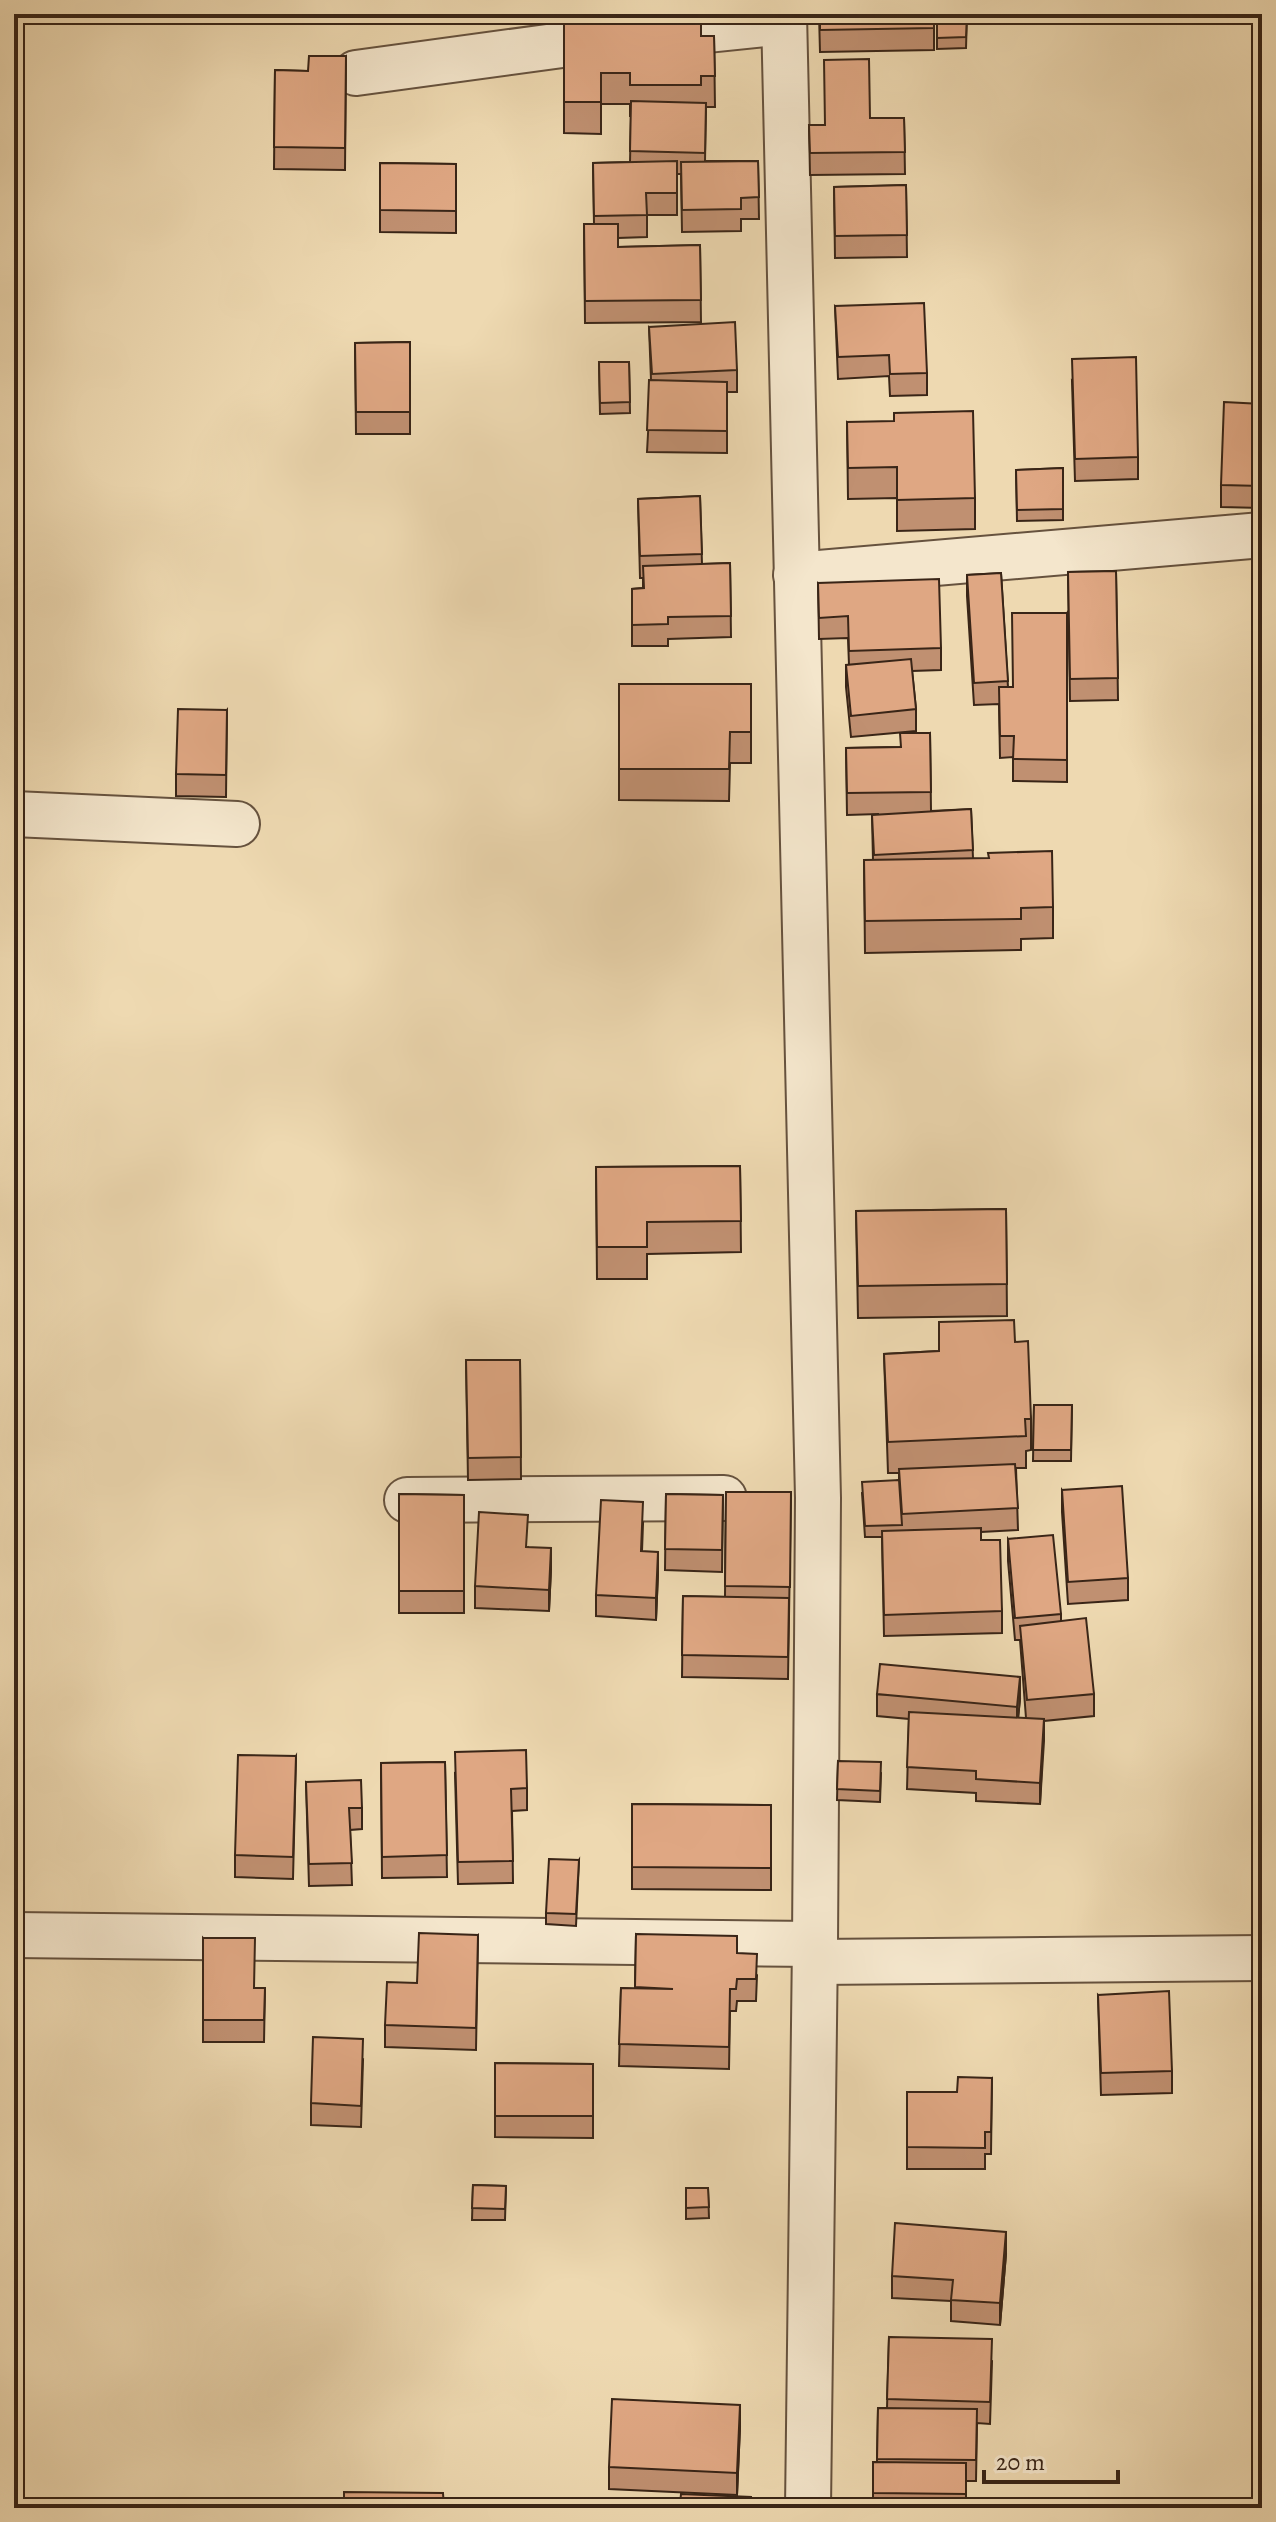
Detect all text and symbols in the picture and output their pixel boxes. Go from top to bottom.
scale bar [984,2434,1118,2484]
text: 20 m [996,2446,1045,2478]

